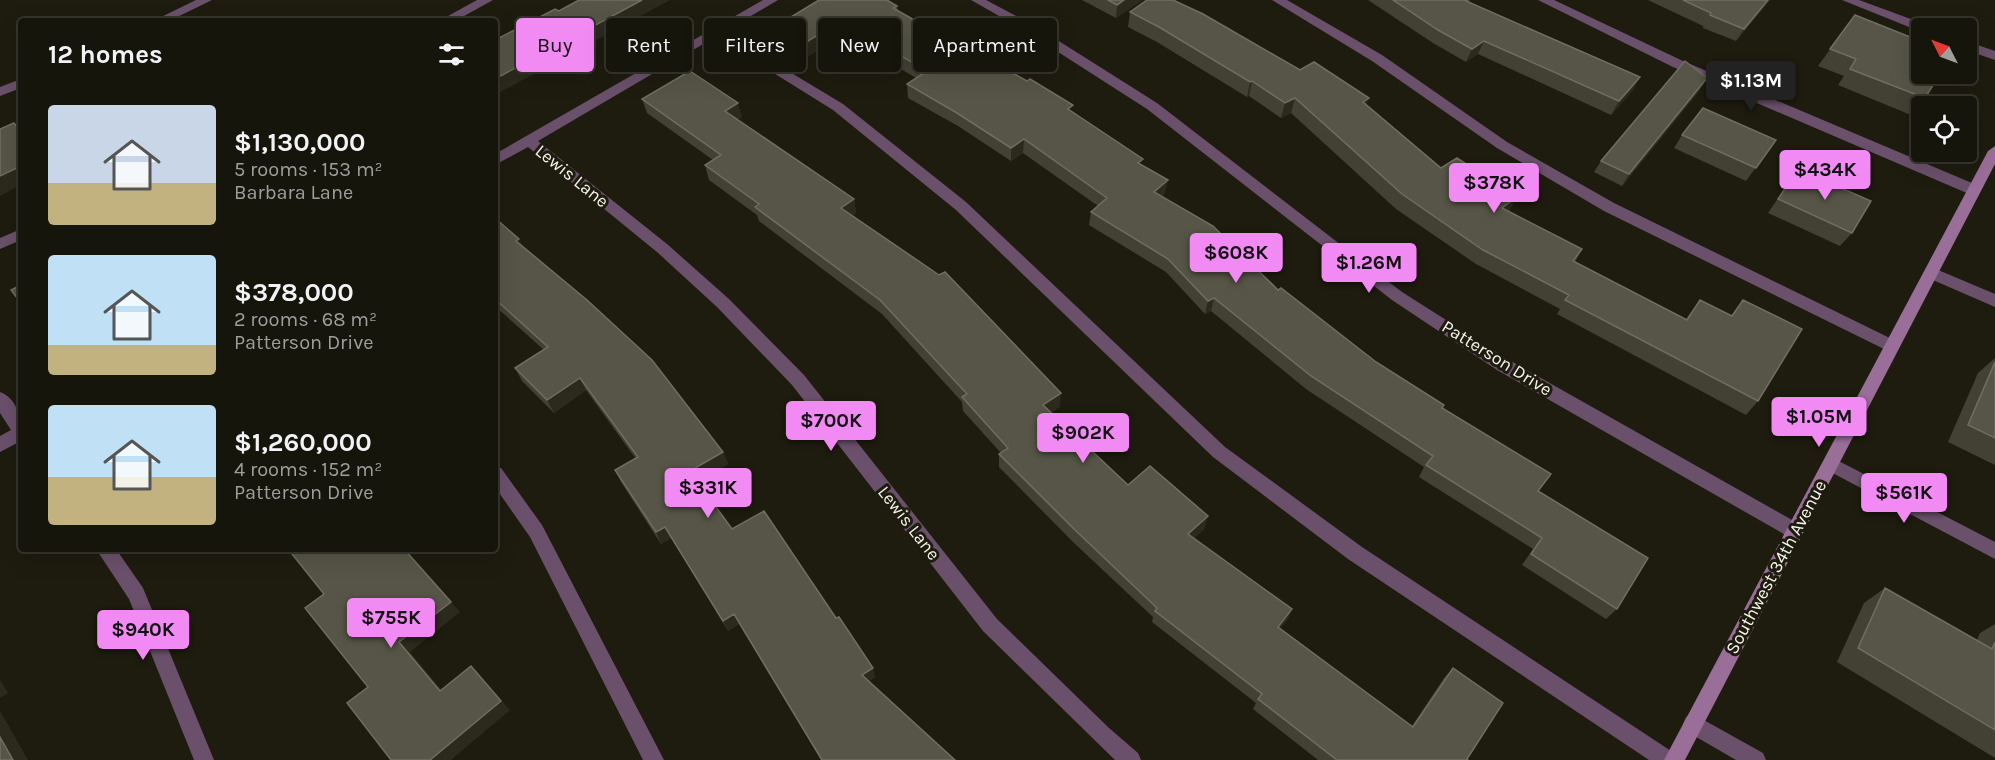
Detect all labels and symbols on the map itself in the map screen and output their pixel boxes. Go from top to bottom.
north arrow [1911,18,1977,84]
pin: $1.13M [1702,61,1800,112]
street label: Lewis Lane [531,140,613,212]
pin: $434K [1783,150,1867,201]
pin: $378K [1452,163,1536,214]
pin: $608K [1194,233,1278,284]
pin: $1.26M [1320,243,1418,294]
street label: Patterson Drive [1438,315,1556,401]
pin: $1.05M [1770,397,1868,448]
pin: $700K [789,401,873,452]
pin: $902K [1041,413,1125,464]
pin: $331K [666,468,750,519]
pin: $561K [1862,473,1946,524]
street label: Southwest 34th Avenue [1721,476,1831,658]
street label: Lewis Lane [873,481,945,565]
pin: $755K [349,598,433,649]
pin: $940K [101,610,185,661]

